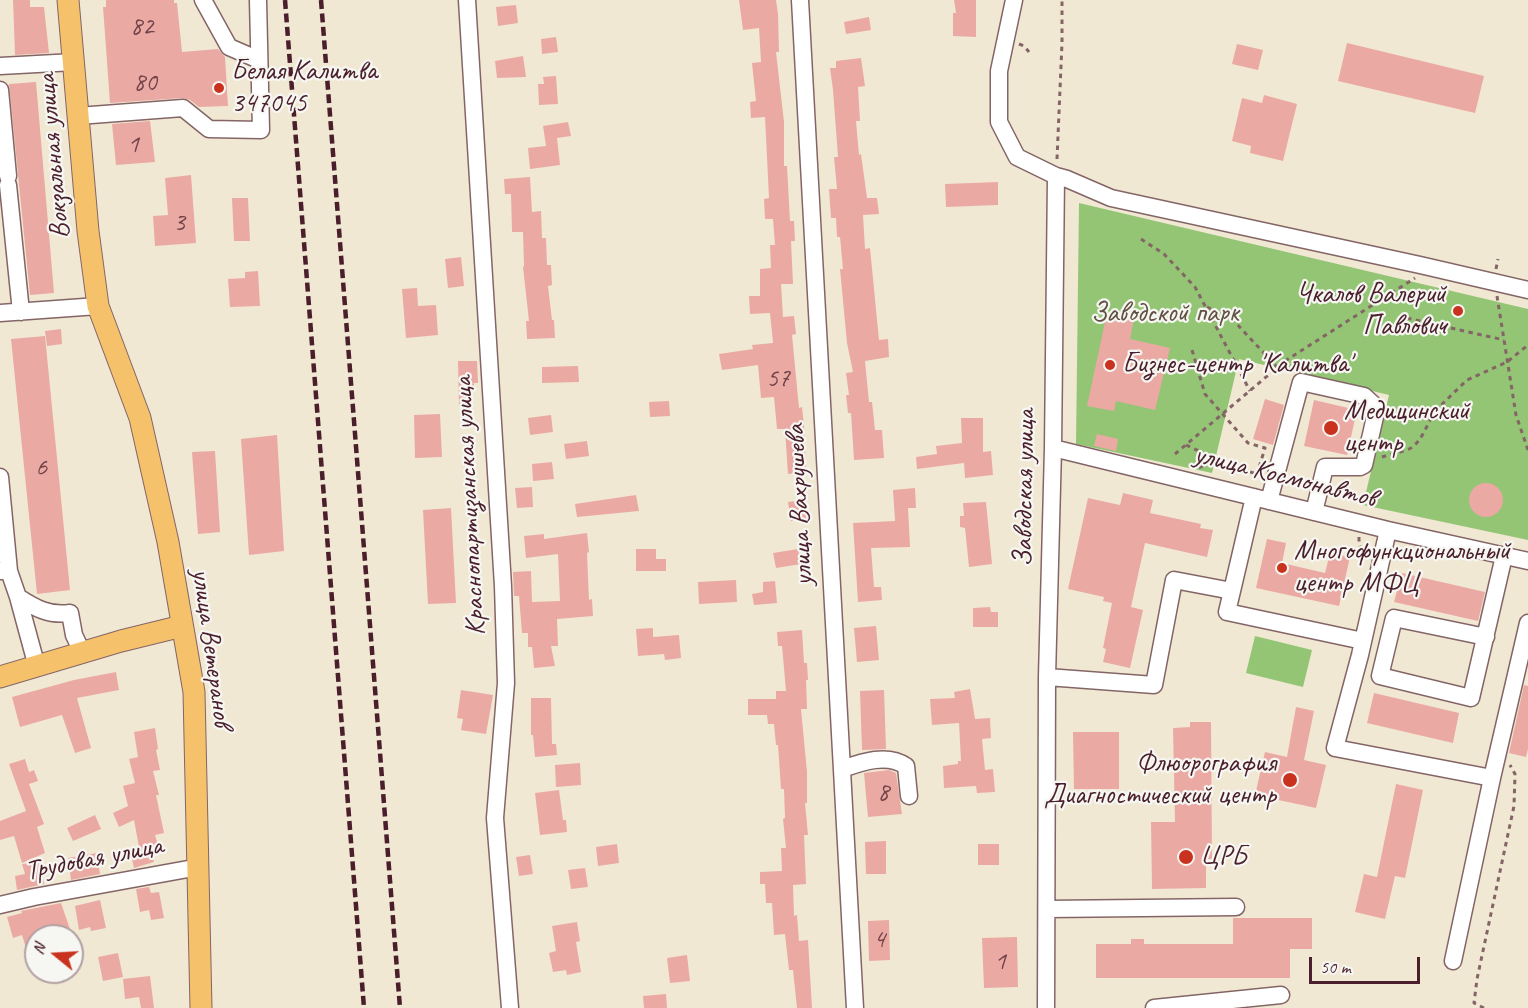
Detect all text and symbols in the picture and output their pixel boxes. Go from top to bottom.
house number: 82 [130,11,154,43]
place label: Белая Калитва 347045 [231,55,377,121]
house number: 80 [133,67,157,99]
street label: Вокзальная улица [30,72,78,240]
marker: Белая Калитва 347045 [212,81,226,95]
house number: 1 [127,129,139,161]
house number: 3 [173,207,185,239]
place label: Чкалов Валерий Павлович [1296,278,1446,344]
park label: Заводской парк [1091,297,1239,331]
marker: Чкалов Валерий Павлович [1451,304,1465,318]
place label: Бизнес-центр 'Калитва' [1122,348,1351,382]
marker: Бизнес-центр 'Калитва' [1103,358,1117,372]
house number: 57 [766,363,790,395]
street label: Краснопартизанская улица [446,375,494,637]
place label: Медицинский центр [1344,395,1469,461]
street label: Заводская улица [1007,409,1043,567]
marker: Медицинский центр [1322,419,1340,437]
street label: улица Вахрушева [779,423,821,587]
street label: улица Космонавтов [1191,438,1379,516]
house number: 6 [35,452,47,484]
place label: Многофункциональный центр МФЦ [1294,535,1510,601]
marker: Многофункциональный центр МФЦ [1275,561,1289,575]
street label: улица Ветеранов [183,567,239,729]
place label: Флюорография Диагностический центр [1044,747,1276,813]
marker: Флюорография Диагностический центр [1281,771,1299,789]
house number: 8 [877,777,889,809]
street label: Трудовая улица [22,829,166,889]
place label: ЦРБ [1200,840,1246,874]
marker: ЦРБ [1177,848,1195,866]
north arrow [24,924,84,984]
house number: 4 [873,924,885,956]
text: N [28,941,50,957]
scale bar [1312,945,1423,983]
house number: 1 [994,946,1006,978]
text: 50 m [1320,956,1351,978]

